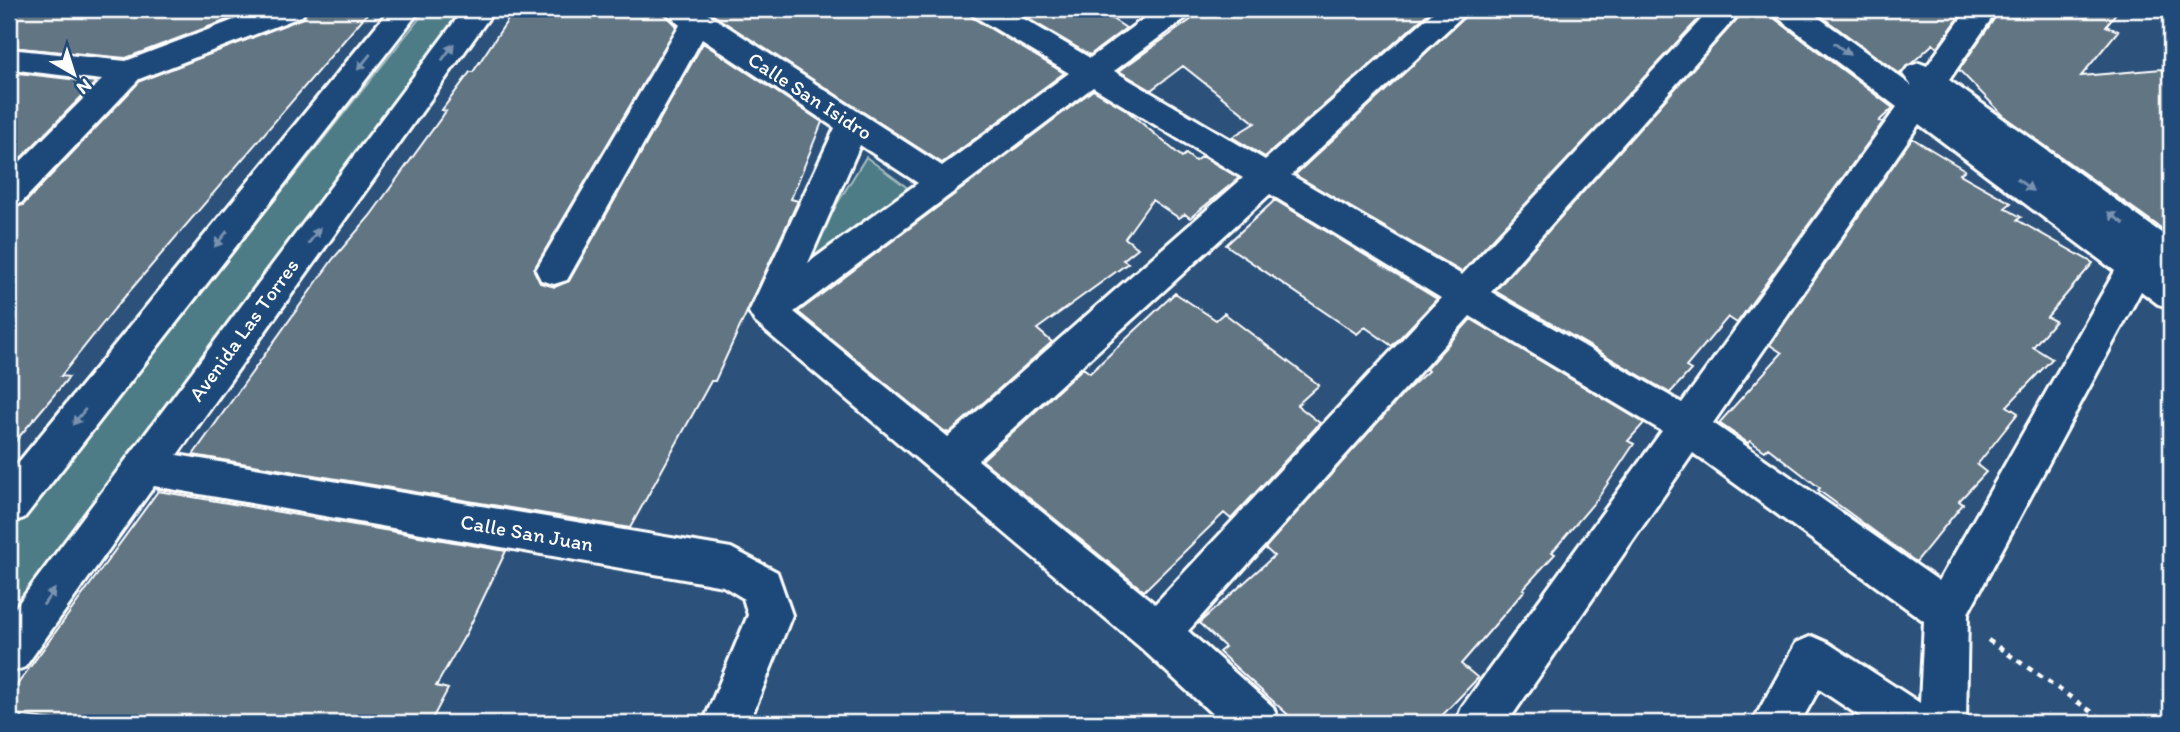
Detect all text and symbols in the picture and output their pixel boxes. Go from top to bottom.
north arrow [38,38,108,108]
one-way arrow [1833,42,1851,56]
one-way arrow [441,43,455,61]
street label: Calle San Isidro [743,46,877,145]
one-way arrow [357,53,371,71]
text: N [72,74,97,100]
one-way arrow [2015,178,2034,192]
one-way arrow [2107,212,2125,226]
one-way arrow [306,227,320,245]
one-way arrow [214,230,229,248]
street label: Avenida Las Torres [183,253,304,406]
one-way arrow [72,408,87,425]
street label: Calle San Juan [459,509,596,557]
one-way arrow [42,588,56,606]

